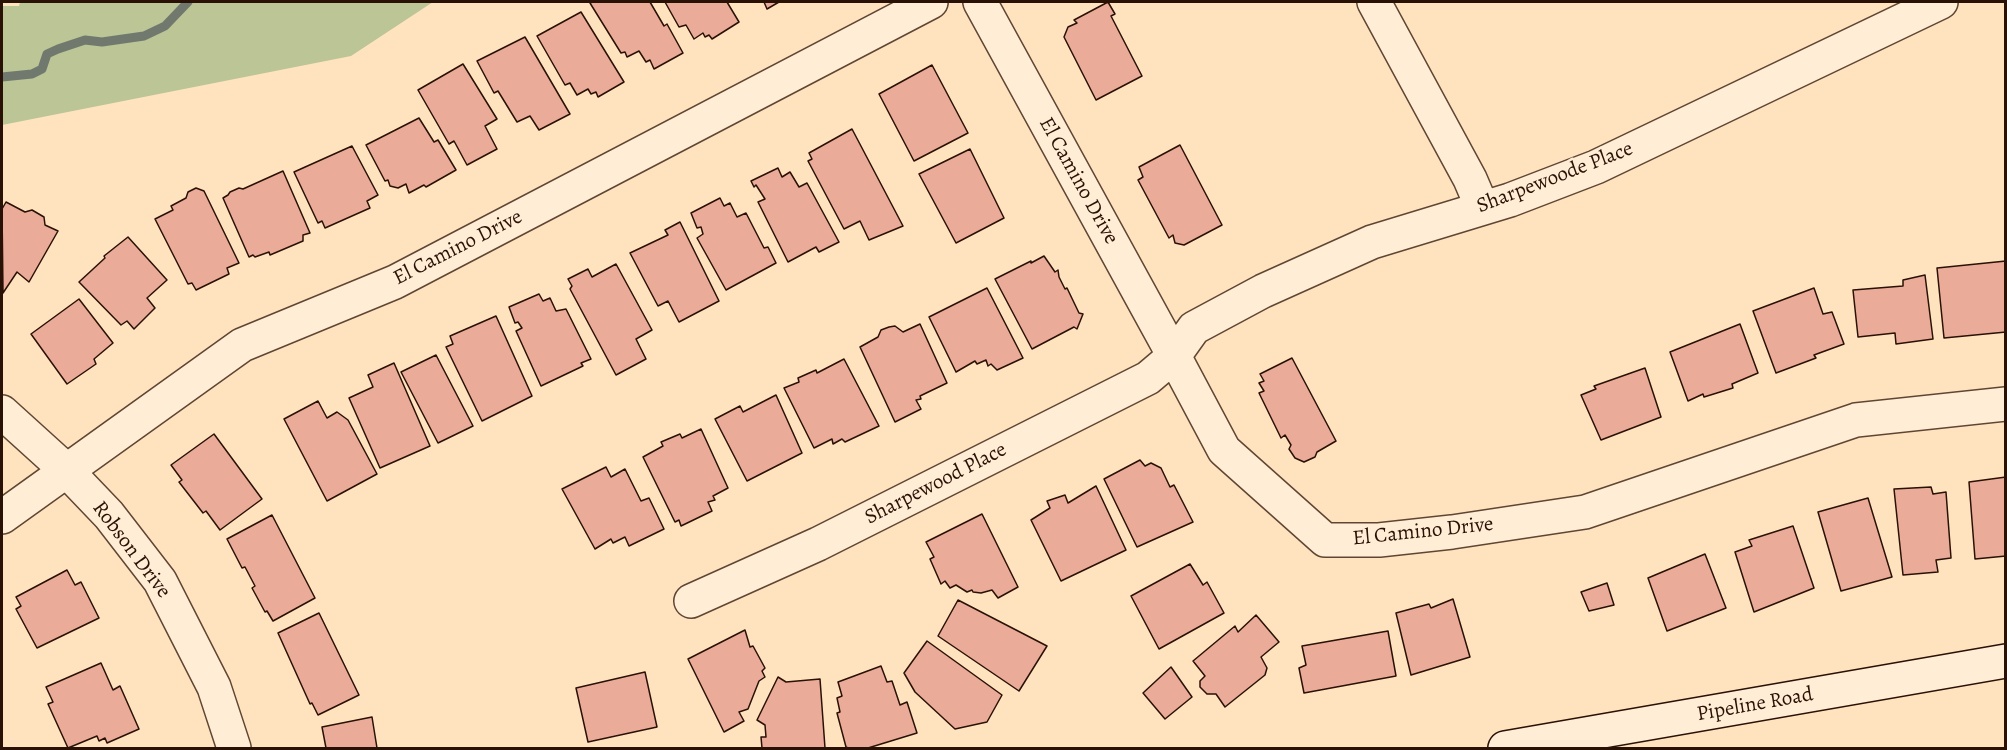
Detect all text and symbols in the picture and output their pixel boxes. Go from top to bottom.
street label: El Camino Drive [1033,113,1123,249]
street label: Sharpewoode Place [1473,137,1637,219]
street label: El Camino Drive [389,205,527,291]
street label: Sharpewood Place [861,437,1011,531]
street label: Robson Drive [86,496,176,604]
street label: El Camino Drive [1351,512,1495,552]
street label: Pipeline Road [1695,682,1815,728]

